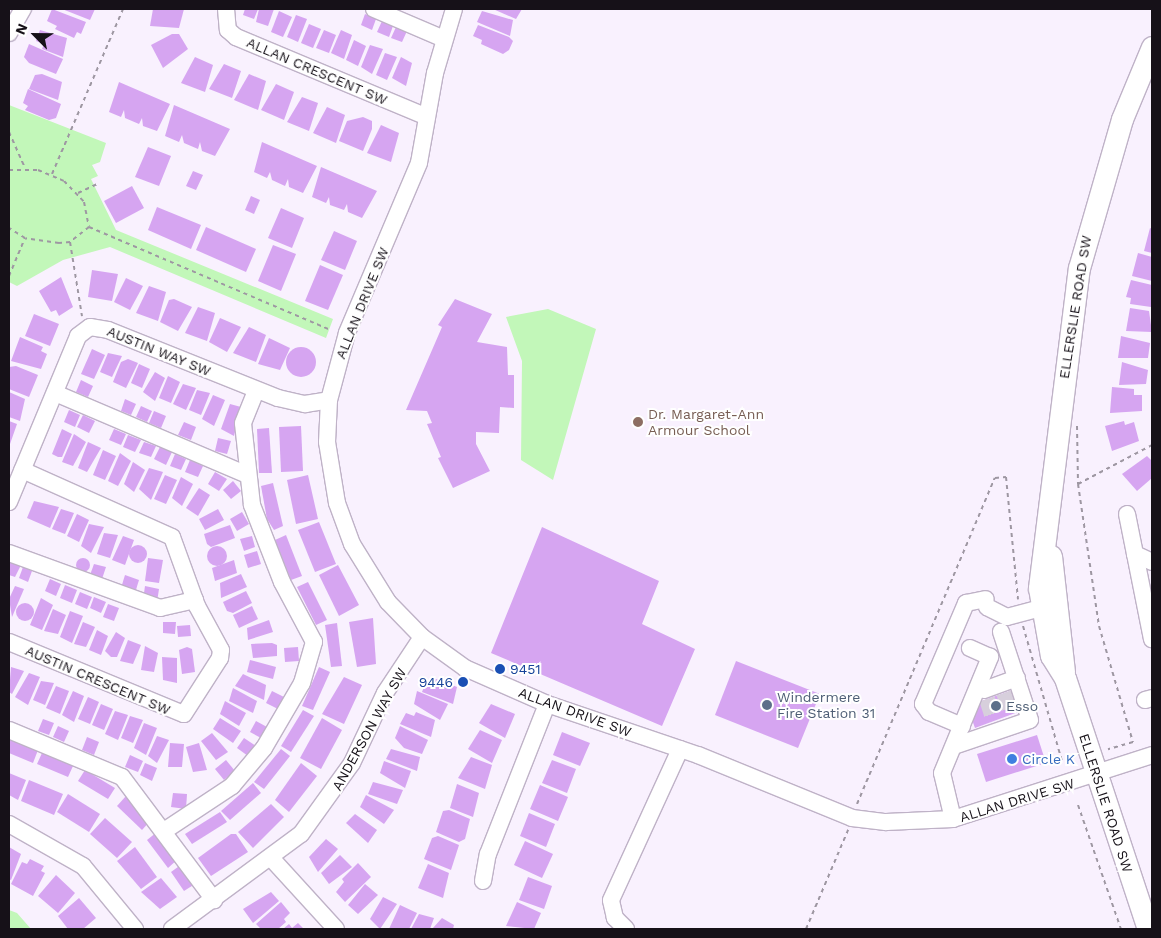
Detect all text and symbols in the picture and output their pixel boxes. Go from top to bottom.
north arrow [10,10,60,60]
text: N [12,21,31,37]
street label: ALLAN CRESCENT SW [244,34,390,108]
street label: ELLERSLIE ROAD SW [1055,234,1095,380]
street label: ALLAN DRIVE SW [332,245,392,361]
street label: AUSTIN WAY SW [104,322,214,380]
place label: Dr. Margaret-Ann Armour School [648,406,764,438]
marker: Dr. Margaret-Ann Armour School [632,416,644,428]
street label: AUSTIN CRESCENT SW [23,642,173,718]
place label: 9451 [510,661,541,677]
marker: 9451 [494,663,506,675]
street label: ANDERSON WAY SW [328,664,410,794]
place label: 9446 [419,674,453,690]
marker: 9446 [457,676,469,688]
street label: ALLAN DRIVE SW [516,684,634,740]
place label: Windermere Fire Station 31 [777,689,875,722]
place label: Esso [1006,698,1038,714]
marker: Windermere Fire Station 31 [761,699,773,711]
marker: Esso [990,700,1002,712]
street label: ELLERSLIE ROAD SW [1076,731,1136,875]
place label: Circle K [1022,751,1075,767]
marker: Circle K [1006,753,1018,765]
street label: ALLAN DRIVE SW [958,775,1076,825]

